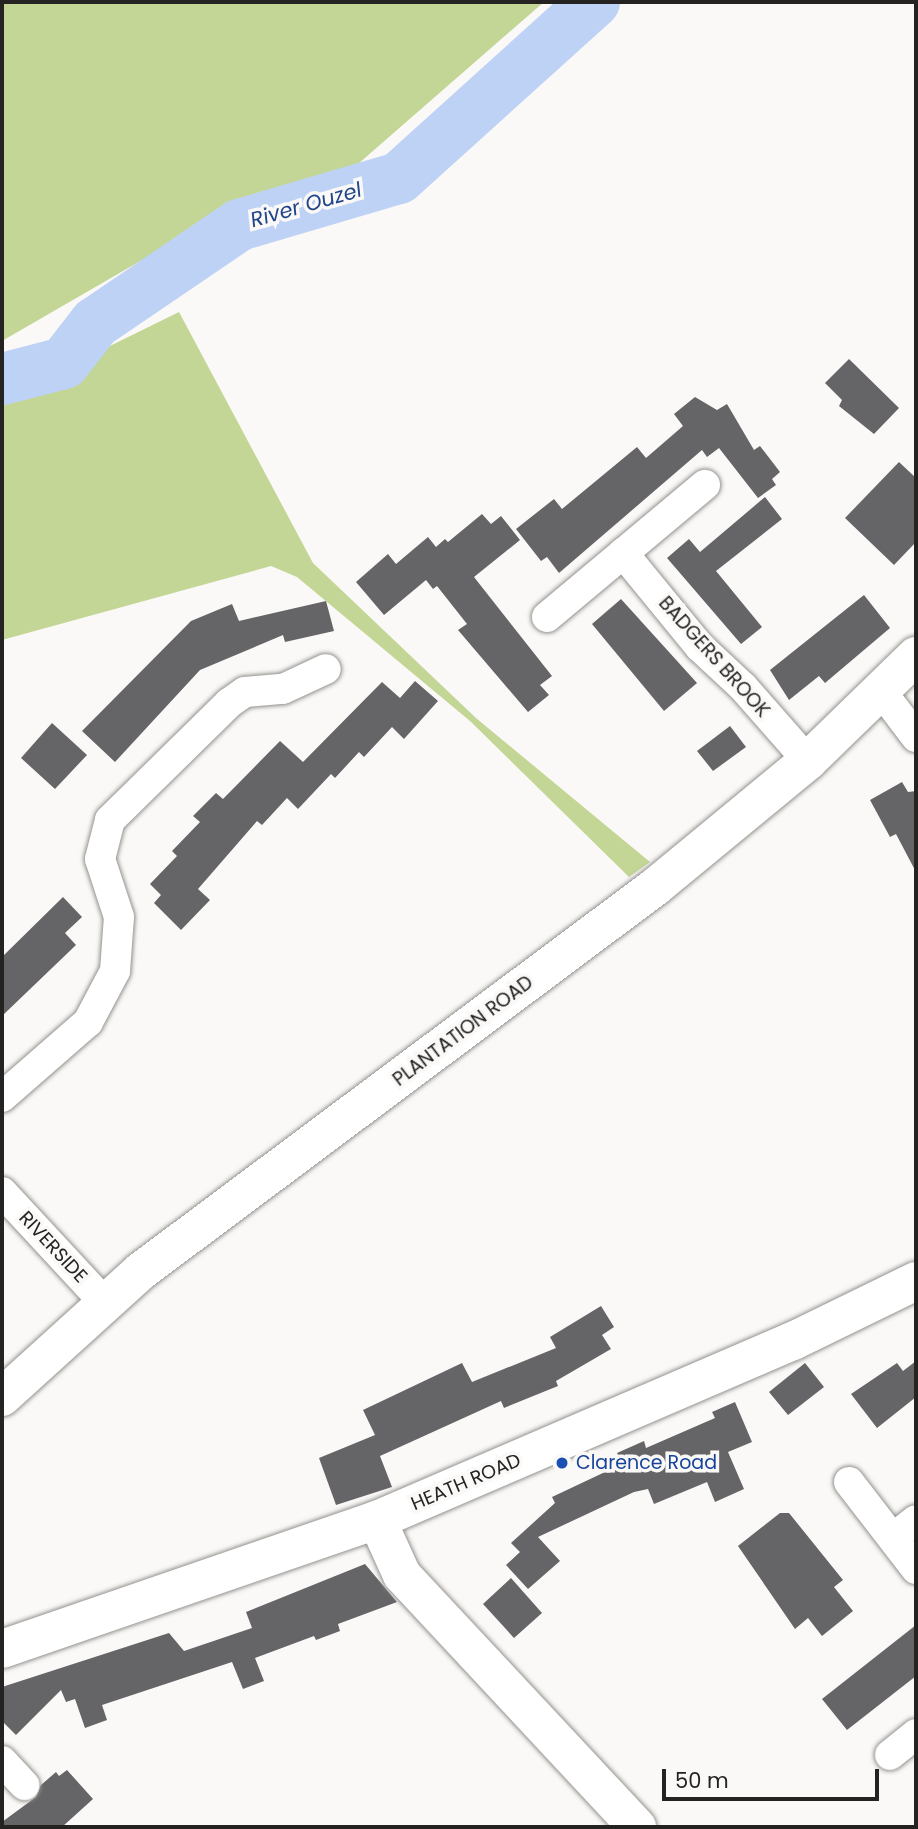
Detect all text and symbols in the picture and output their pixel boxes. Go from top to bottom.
water label: River Ouzel [247,177,365,233]
street label: BADGERS BROOK [654,592,774,722]
street label: PLANTATION ROAD [388,971,538,1091]
street label: RIVERSIDE [14,1207,92,1287]
street label: HEATH ROAD [408,1449,524,1515]
place label: Clarence Road [576,1452,717,1474]
marker: Clarence Road [554,1455,570,1471]
scale bar [666,1756,883,1800]
text: 50 m [675,1766,729,1795]

